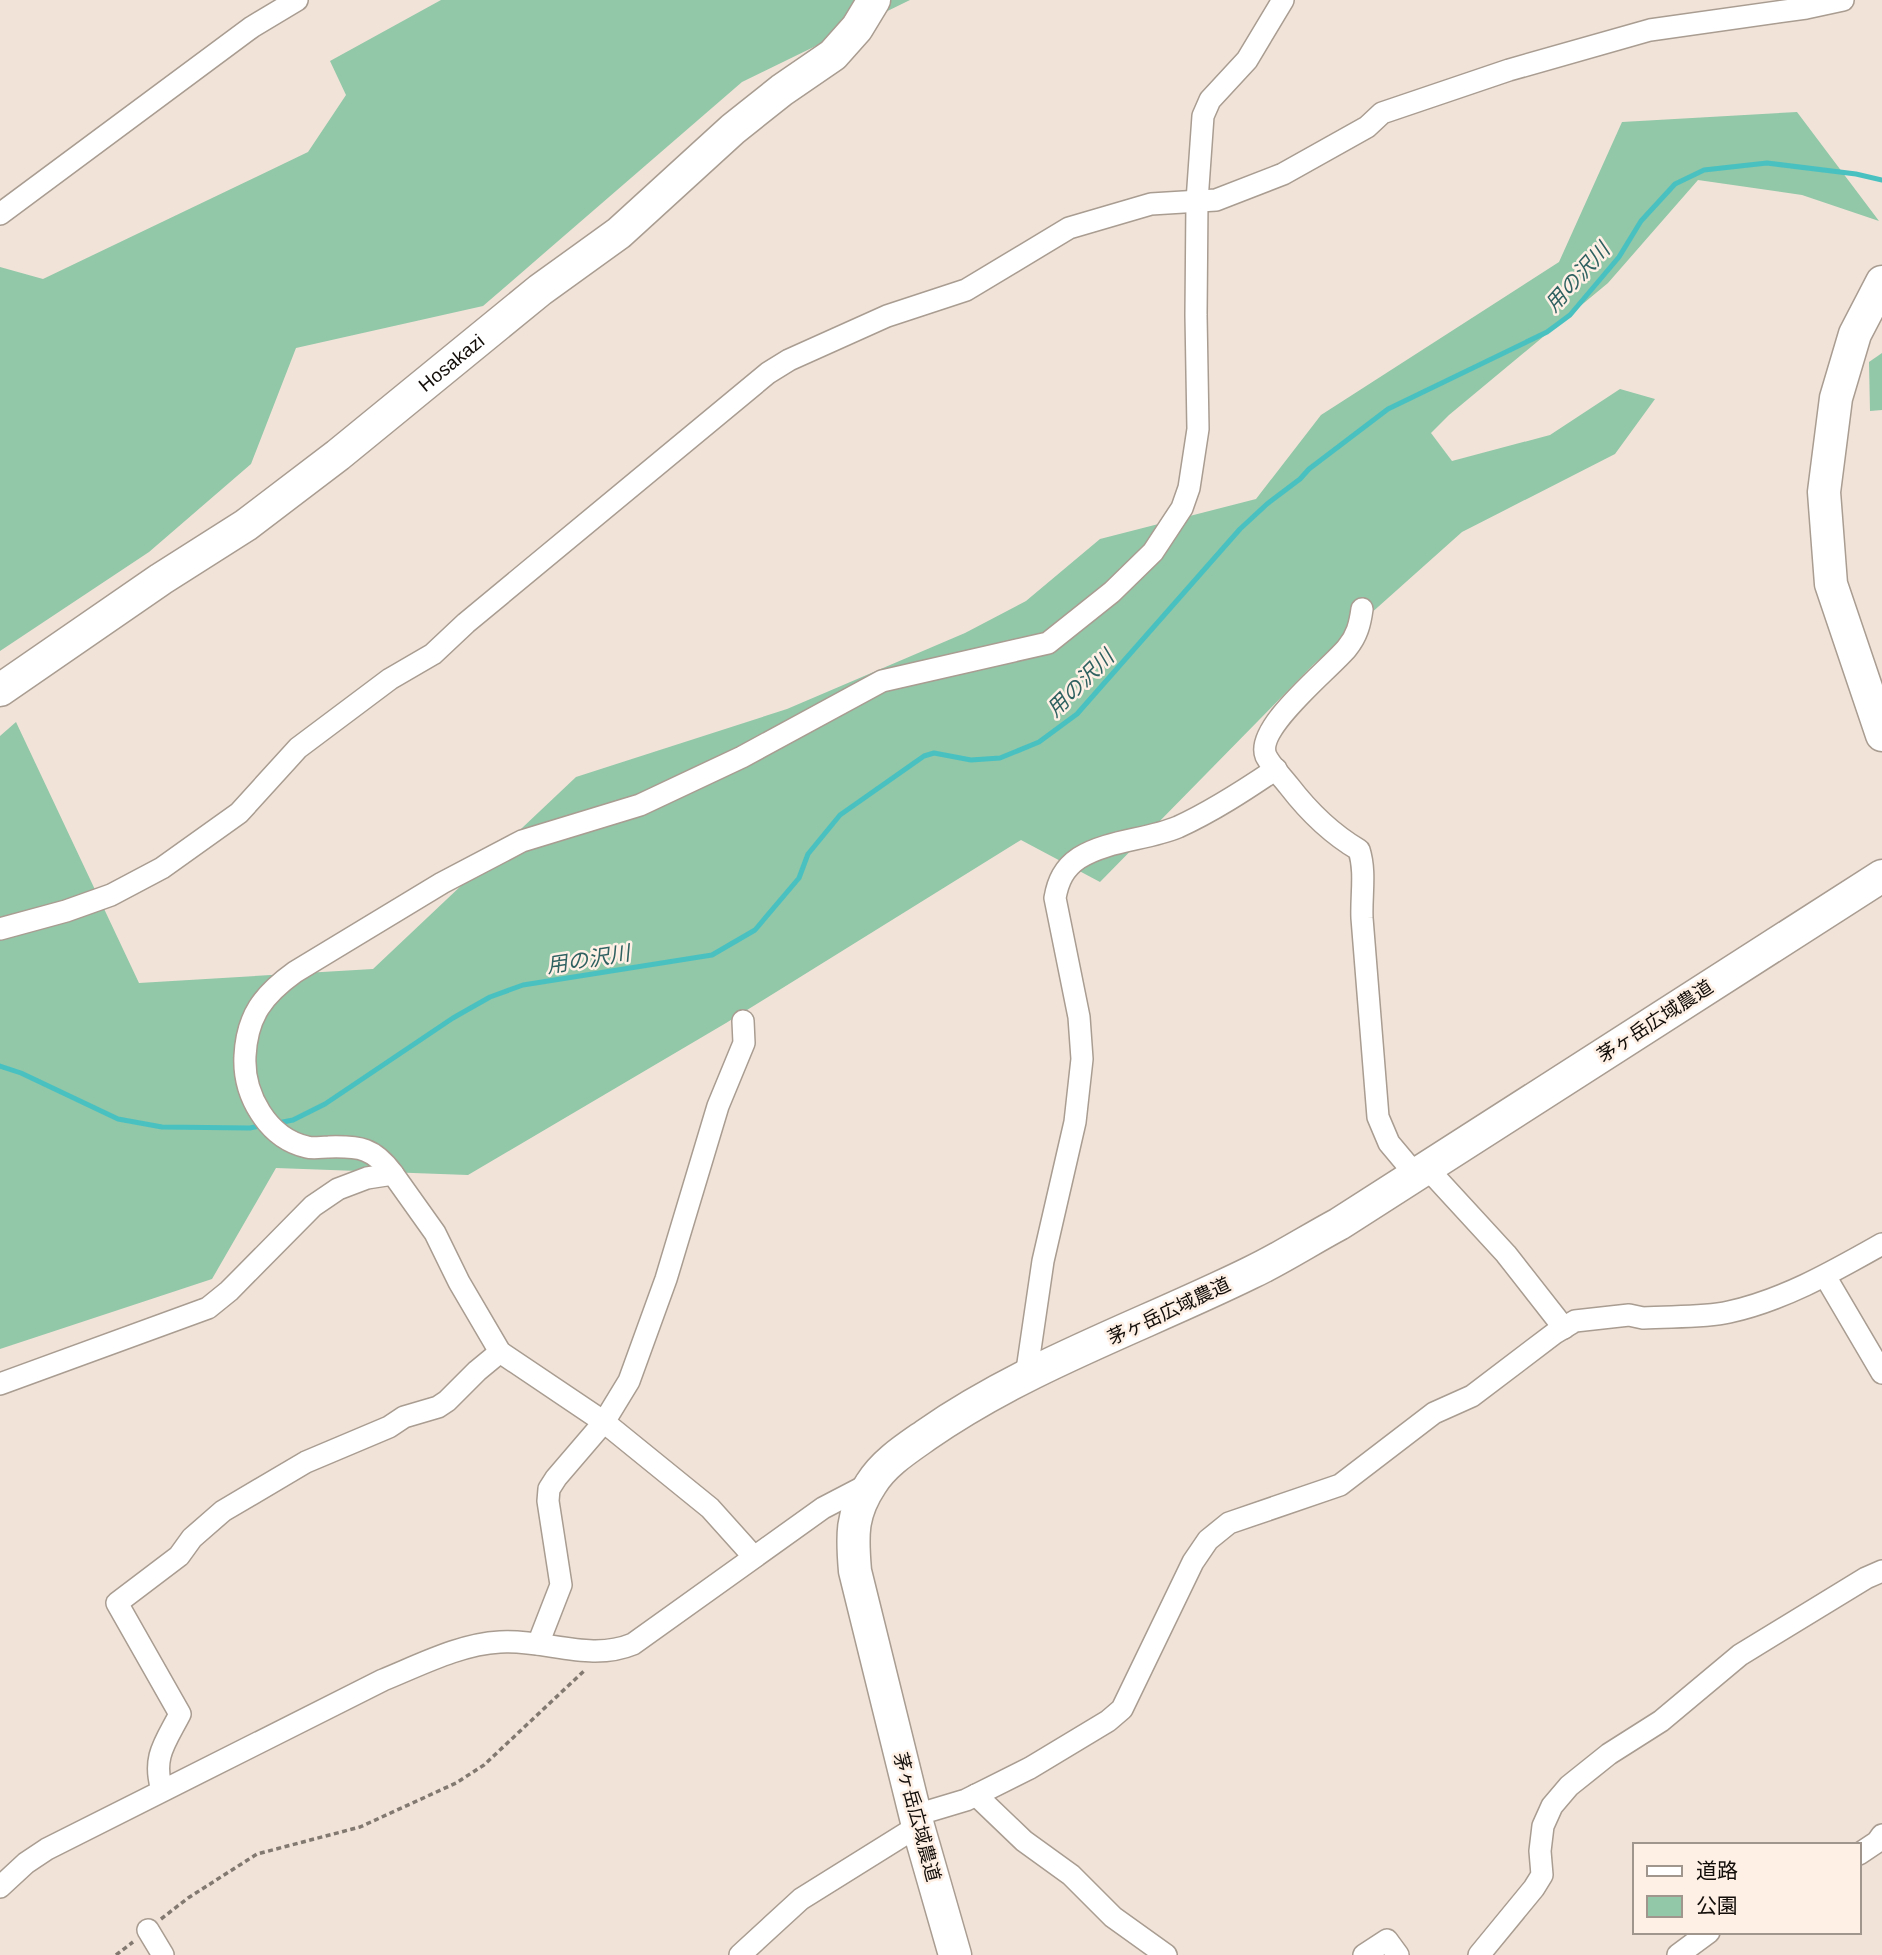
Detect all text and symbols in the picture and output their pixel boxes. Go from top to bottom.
water label: 用の沢川 [1540,237,1615,316]
street label: Hosakazi [414,330,488,395]
water label: 用の沢川 [1042,644,1119,721]
water label: 用の沢川 [545,941,633,977]
street label: 茅ヶ岳広域農道 [1594,976,1716,1066]
street label: 茅ヶ岳広域農道 [1104,1273,1234,1349]
street label: 茅ヶ岳広域農道 [890,1750,944,1884]
legend [1633,1843,1861,1934]
text: 道路 [1696,1859,1738,1882]
text: 公園 [1696,1894,1738,1917]

